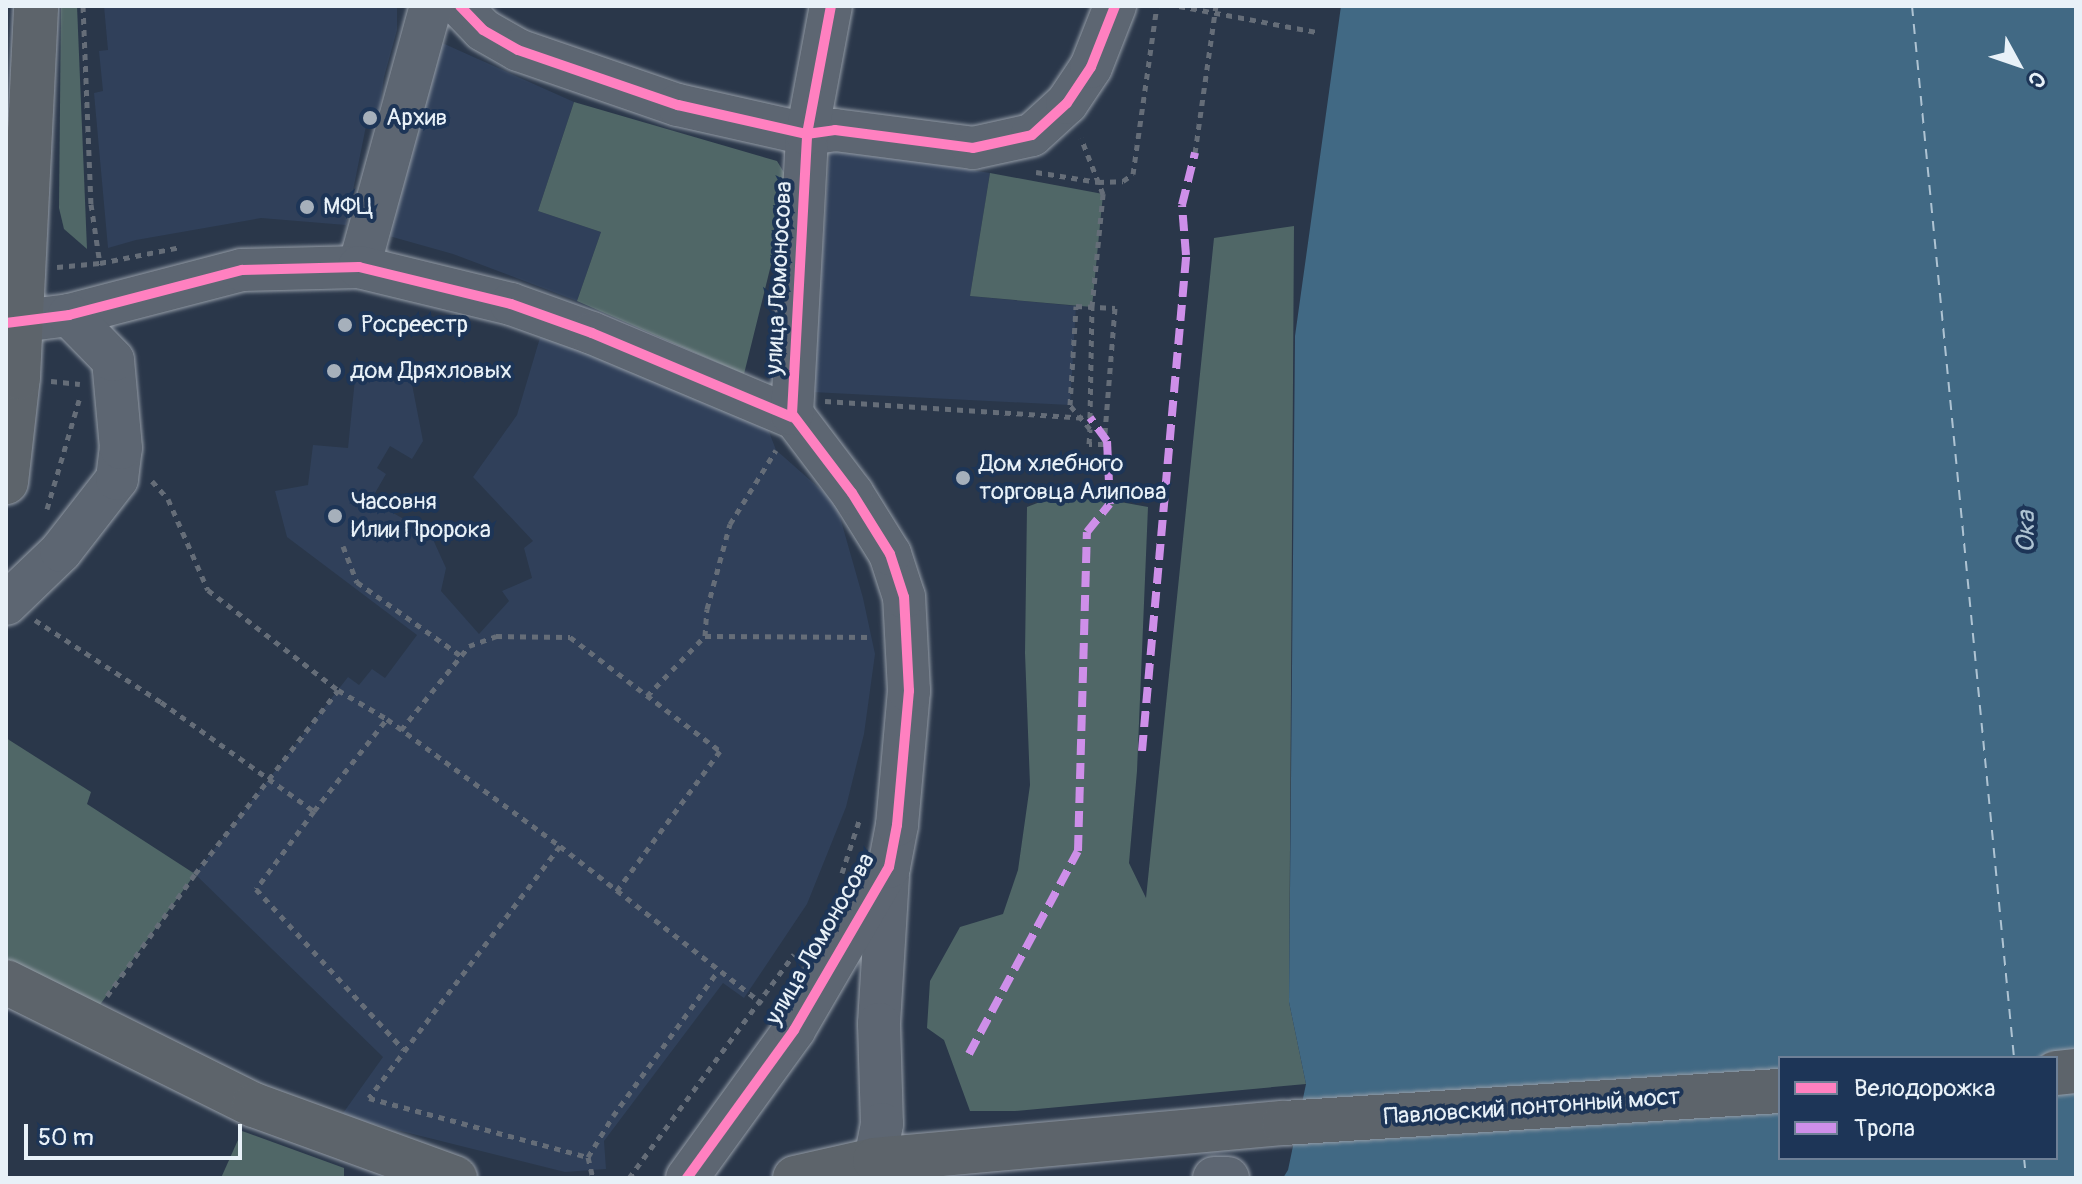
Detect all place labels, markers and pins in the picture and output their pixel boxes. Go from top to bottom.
place label: Архив [386,104,447,132]
marker: Архив [361,109,379,127]
place label: МФЦ [323,193,373,221]
marker: МФЦ [298,198,316,216]
place label: Росреестр [361,311,468,339]
marker: Росреестр [336,316,354,334]
place label: дом Дряхловых [350,357,512,385]
marker: дом Дряхловых [325,362,343,380]
place label: Дом хлебного торговца Алипова [979,450,1166,506]
marker: Дом хлебного торговца Алипова [954,469,972,487]
place label: Часовня Илии Пророка [351,488,491,544]
marker: Часовня Илии Пророка [326,507,344,525]

